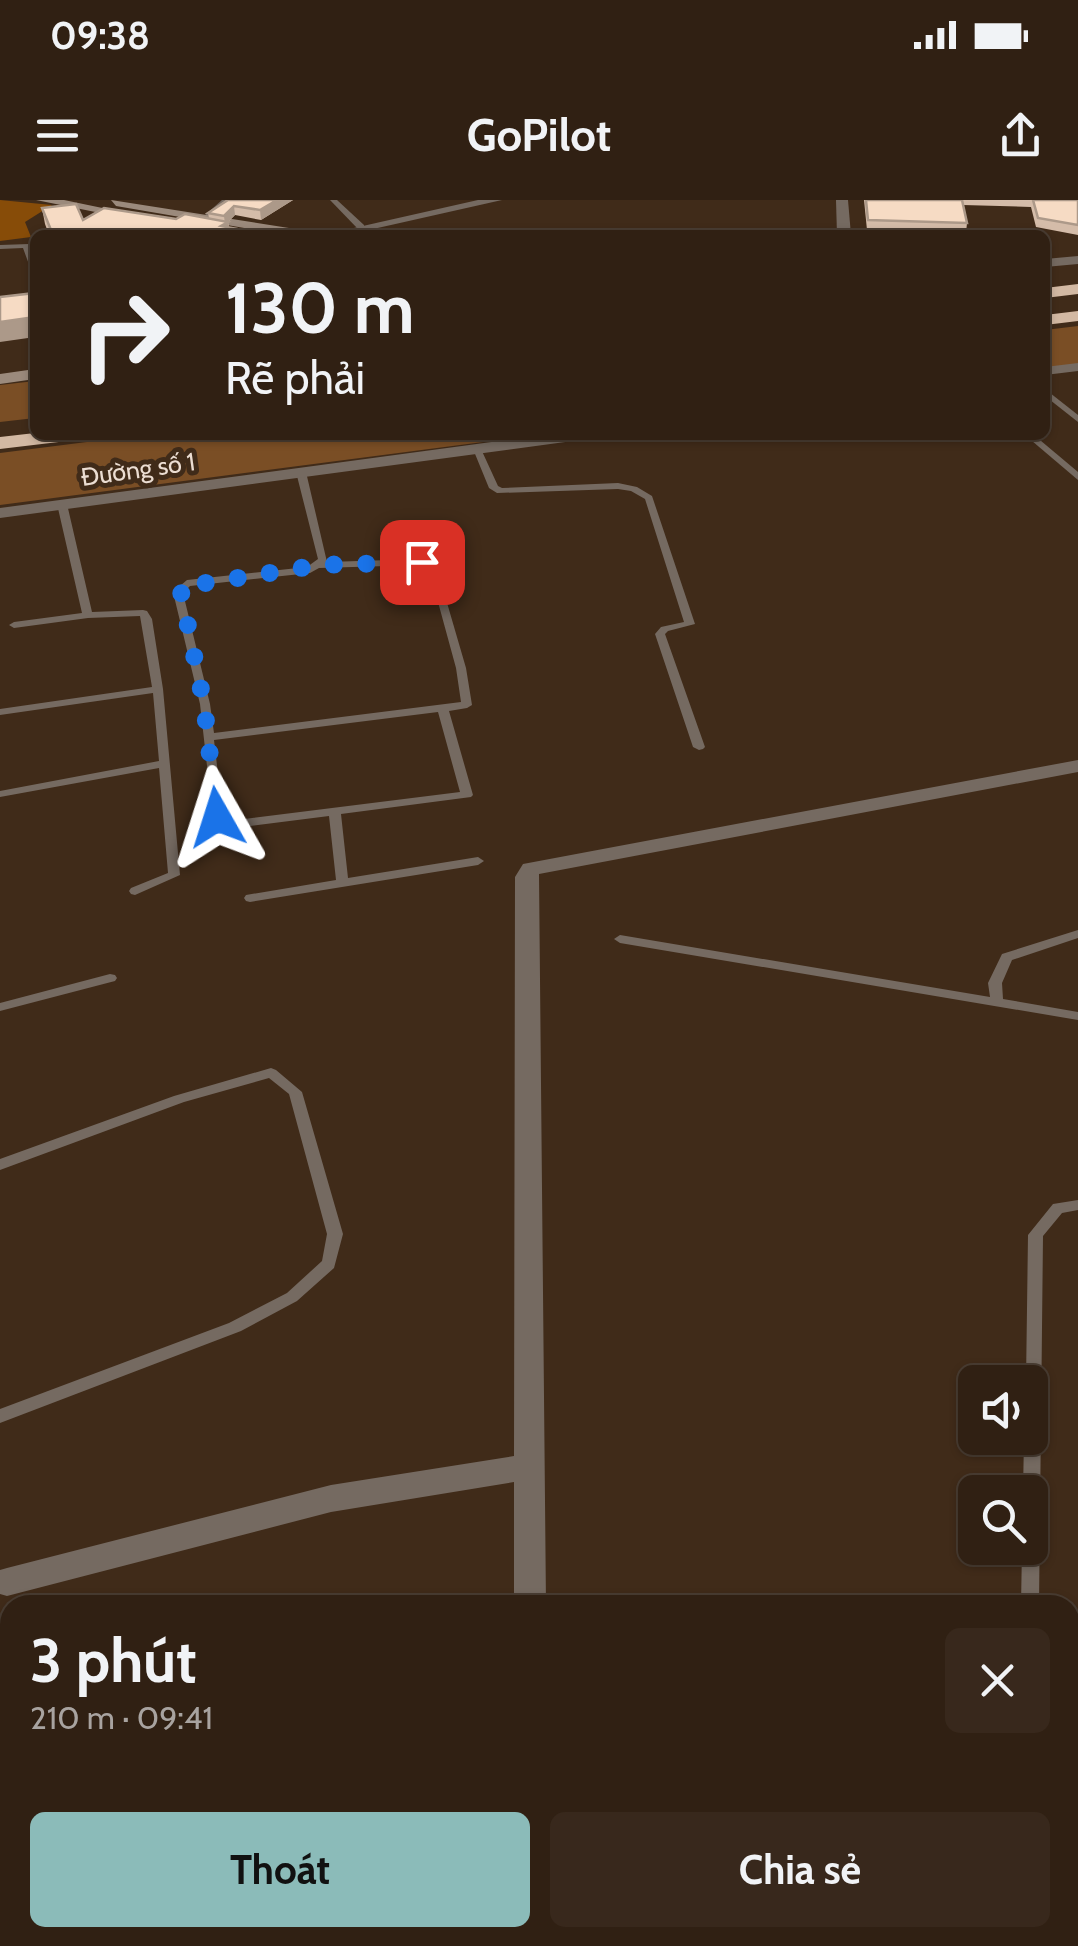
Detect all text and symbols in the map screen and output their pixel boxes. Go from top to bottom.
text: 09:38 [50,12,150,59]
icon: menu [30,108,85,163]
text: GoPilot [467,108,611,162]
icon: share [993,108,1048,163]
text: 130 m [225,265,415,351]
icon: right [60,270,190,400]
text: Rẽ phải [225,351,365,405]
street label: Đường số 1 [79,446,197,492]
pin [380,520,465,605]
icon: arrive [395,535,450,590]
position arrow [165,765,269,869]
map controls [958,1365,1048,1565]
button: sound [958,1365,1048,1455]
button: search [958,1475,1048,1565]
text: 3 phút [30,1624,197,1697]
button: close [945,1628,1050,1733]
text: 210 m · 09:41 [30,1698,213,1737]
button: Thoát [30,1812,530,1927]
button: Chia sẻ [550,1812,1050,1927]

